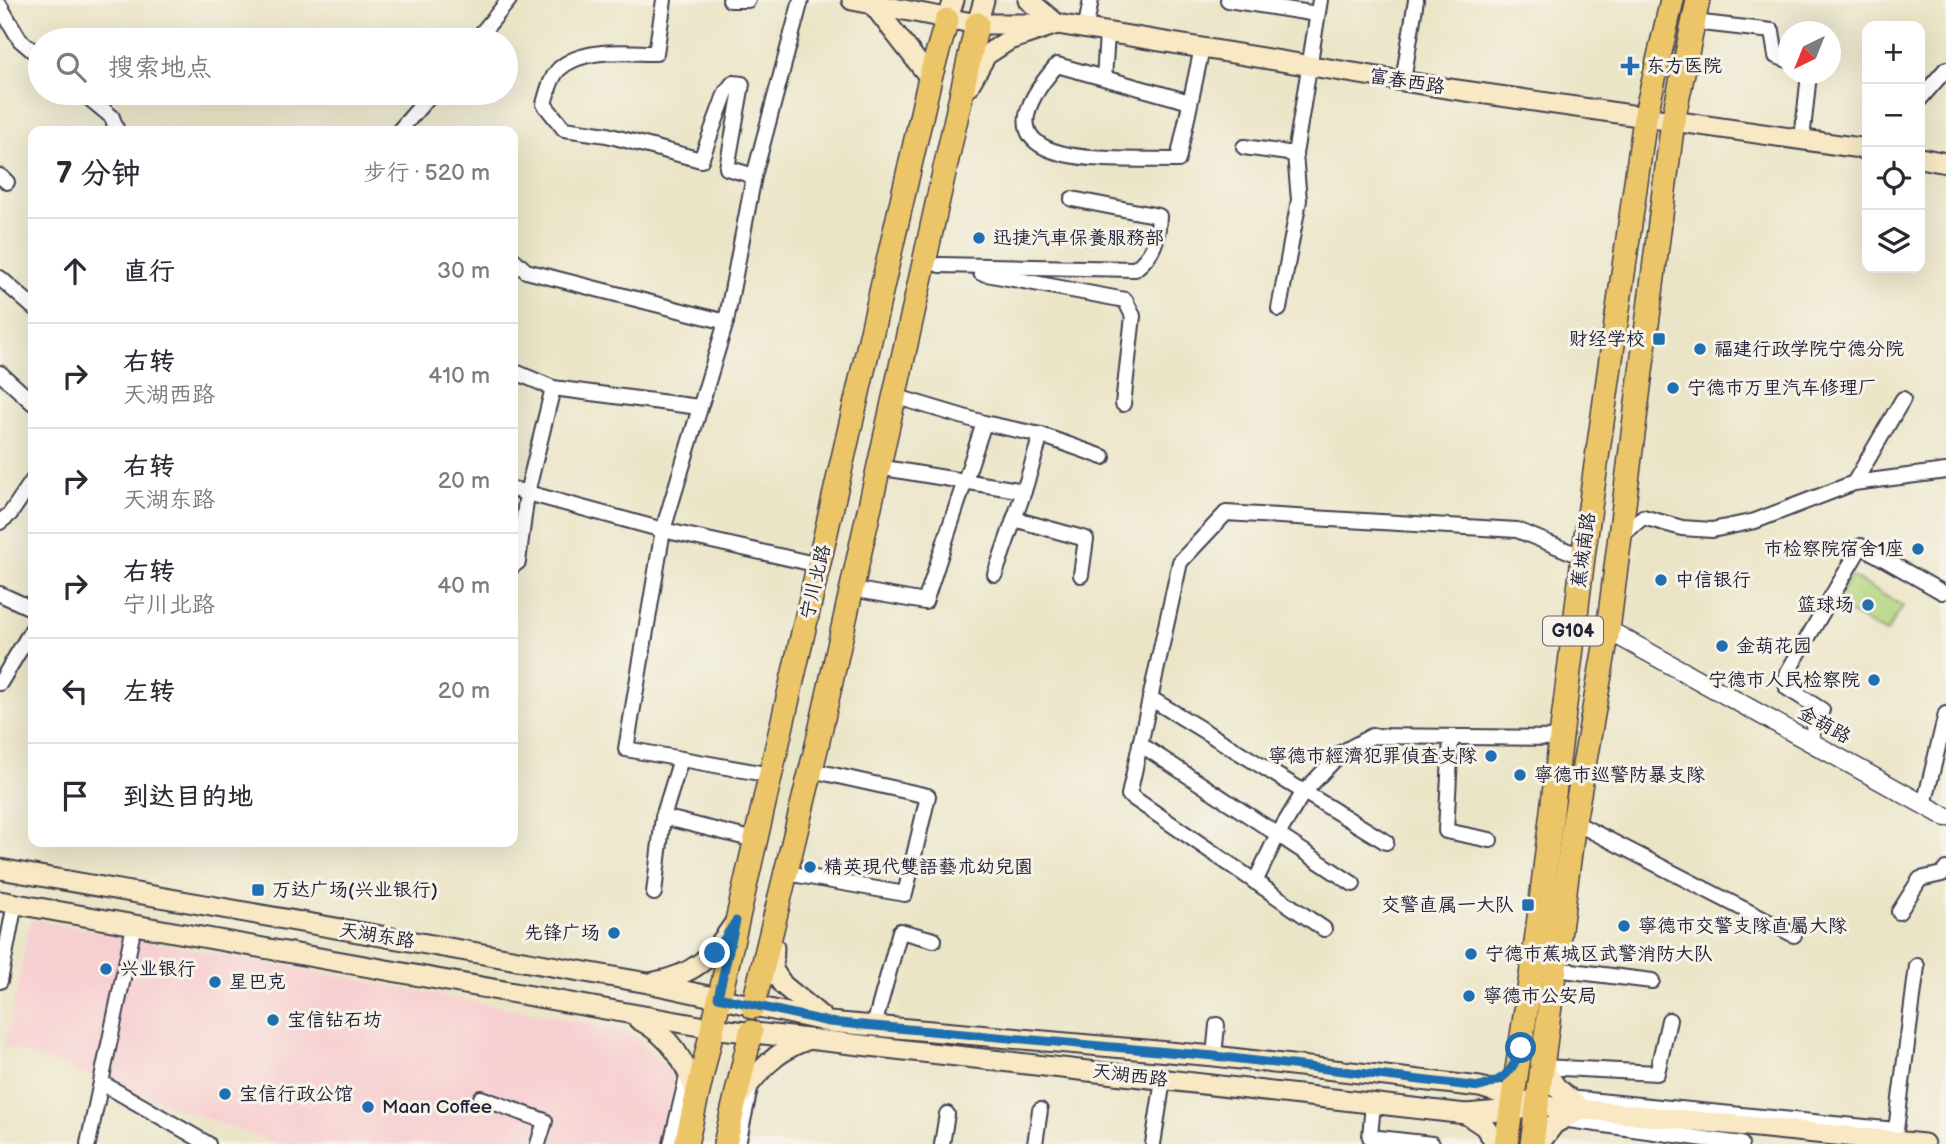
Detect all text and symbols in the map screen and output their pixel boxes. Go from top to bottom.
north arrow [1778,21,1841,84]
map controls [1862,21,1925,273]
button: + [1862,21,1925,84]
search box [28,28,518,105]
icon: search [52,48,90,86]
text: 搜索地点 [108,53,212,84]
place label: 东方医院 [1646,55,1722,78]
marker: 东方医院 [1620,56,1640,76]
street label: 富春西路 [1368,65,1446,99]
button: − [1862,84,1925,147]
button: locate [1862,147,1925,210]
text: 7 分钟 [56,156,141,192]
text: 步行 · 520 m [363,159,490,187]
button: layers [1862,210,1925,273]
place label: 迅捷汽車保養服務部 [993,227,1164,250]
marker: 迅捷汽車保養服務部 [971,230,987,246]
icon: ahead [56,252,94,290]
text: 直行 [123,257,175,288]
text: 30 m [437,257,490,285]
place label: 财经学校 [1569,328,1645,351]
marker: 财经学校 [1651,331,1667,347]
place label: 福建行政学院宁德分院 [1714,338,1904,361]
marker: 福建行政学院宁德分院 [1692,341,1708,357]
text: 右转 [123,347,175,378]
icon: right [56,357,94,395]
text: 410 m [428,362,490,390]
place label: 宁德市万里汽车修理厂 [1687,377,1877,400]
marker: 宁德市万里汽车修理厂 [1665,380,1681,396]
text: 天湖西路 [123,381,215,409]
text: 右转 [123,452,175,483]
icon: right [56,462,94,500]
text: 20 m [438,467,490,495]
text: 天湖东路 [123,486,215,514]
street label: 蕉城南路 [1567,511,1601,589]
place label: 市检察院宿舍1座 [1764,538,1904,561]
marker: 市检察院宿舍1座 [1910,541,1926,557]
street label: 宁川北路 [796,542,836,622]
text: 右转 [123,557,175,588]
icon: right [56,567,94,605]
place label: 中信银行 [1675,569,1751,592]
text: 40 m [437,572,490,600]
marker: 中信银行 [1653,572,1669,588]
text: 宁川北路 [123,591,215,619]
place label: 篮球场 [1797,594,1854,617]
marker: 篮球场 [1860,597,1876,613]
road number: G104 [1543,616,1603,646]
place label: 金葫花园 [1736,635,1812,658]
marker: 金葫花园 [1714,638,1730,654]
place label: 宁德市人民检察院 [1708,669,1860,692]
icon: left [56,672,94,710]
marker: 宁德市人民检察院 [1866,672,1882,688]
text: 左转 [123,677,175,708]
text: 20 m [438,677,490,705]
street label: 金葫路 [1793,701,1855,749]
place label: 寧德市經濟犯罪偵查支隊 [1268,745,1477,768]
marker: 寧德市經濟犯罪偵查支隊 [1483,748,1499,764]
place label: 寧德市巡警防暴支隊 [1534,764,1705,787]
marker: 寧德市巡警防暴支隊 [1512,767,1528,783]
icon: arrive [56,777,94,815]
text: 到达目的地 [123,782,253,813]
place label: 精英現代雙語藝朮幼兒園 [824,856,1033,879]
marker: 精英現代雙語藝朮幼兒園 [802,859,818,875]
place label: 万达广场(兴业银行) [272,879,438,902]
marker: 万达广场(兴业银行) [250,882,266,898]
place label: 交警直属一大队 [1381,894,1514,917]
marker: 交警直属一大队 [1520,897,1536,913]
place label: 寧德市交警支隊直屬大隊 [1638,915,1847,938]
marker: 寧德市交警支隊直屬大隊 [1616,918,1632,934]
street label: 天湖东路 [338,919,416,953]
place label: 先锋广场 [524,922,600,945]
marker: 先锋广场 [606,925,622,941]
route end [699,937,730,968]
place label: 宁德市蕉城区武警消防大队 [1485,943,1713,966]
marker: 宁德市蕉城区武警消防大队 [1463,946,1479,962]
place label: 兴业银行 [120,958,196,981]
marker: 兴业银行 [98,961,114,977]
place label: 星巴克 [229,971,286,994]
marker: 星巴克 [207,974,223,990]
place label: 寧德市公安局 [1483,985,1597,1008]
marker: 寧德市公安局 [1461,988,1477,1004]
place label: 宝信钻石坊 [287,1009,382,1032]
marker: 宝信钻石坊 [265,1012,281,1028]
route start [1505,1032,1536,1063]
street label: 天湖西路 [1091,1060,1169,1092]
place label: 宝信行政公馆 [239,1083,353,1106]
marker: 宝信行政公馆 [217,1086,233,1102]
place label: Maan Coffee [382,1096,492,1119]
marker: Maan Coffee [360,1099,376,1115]

